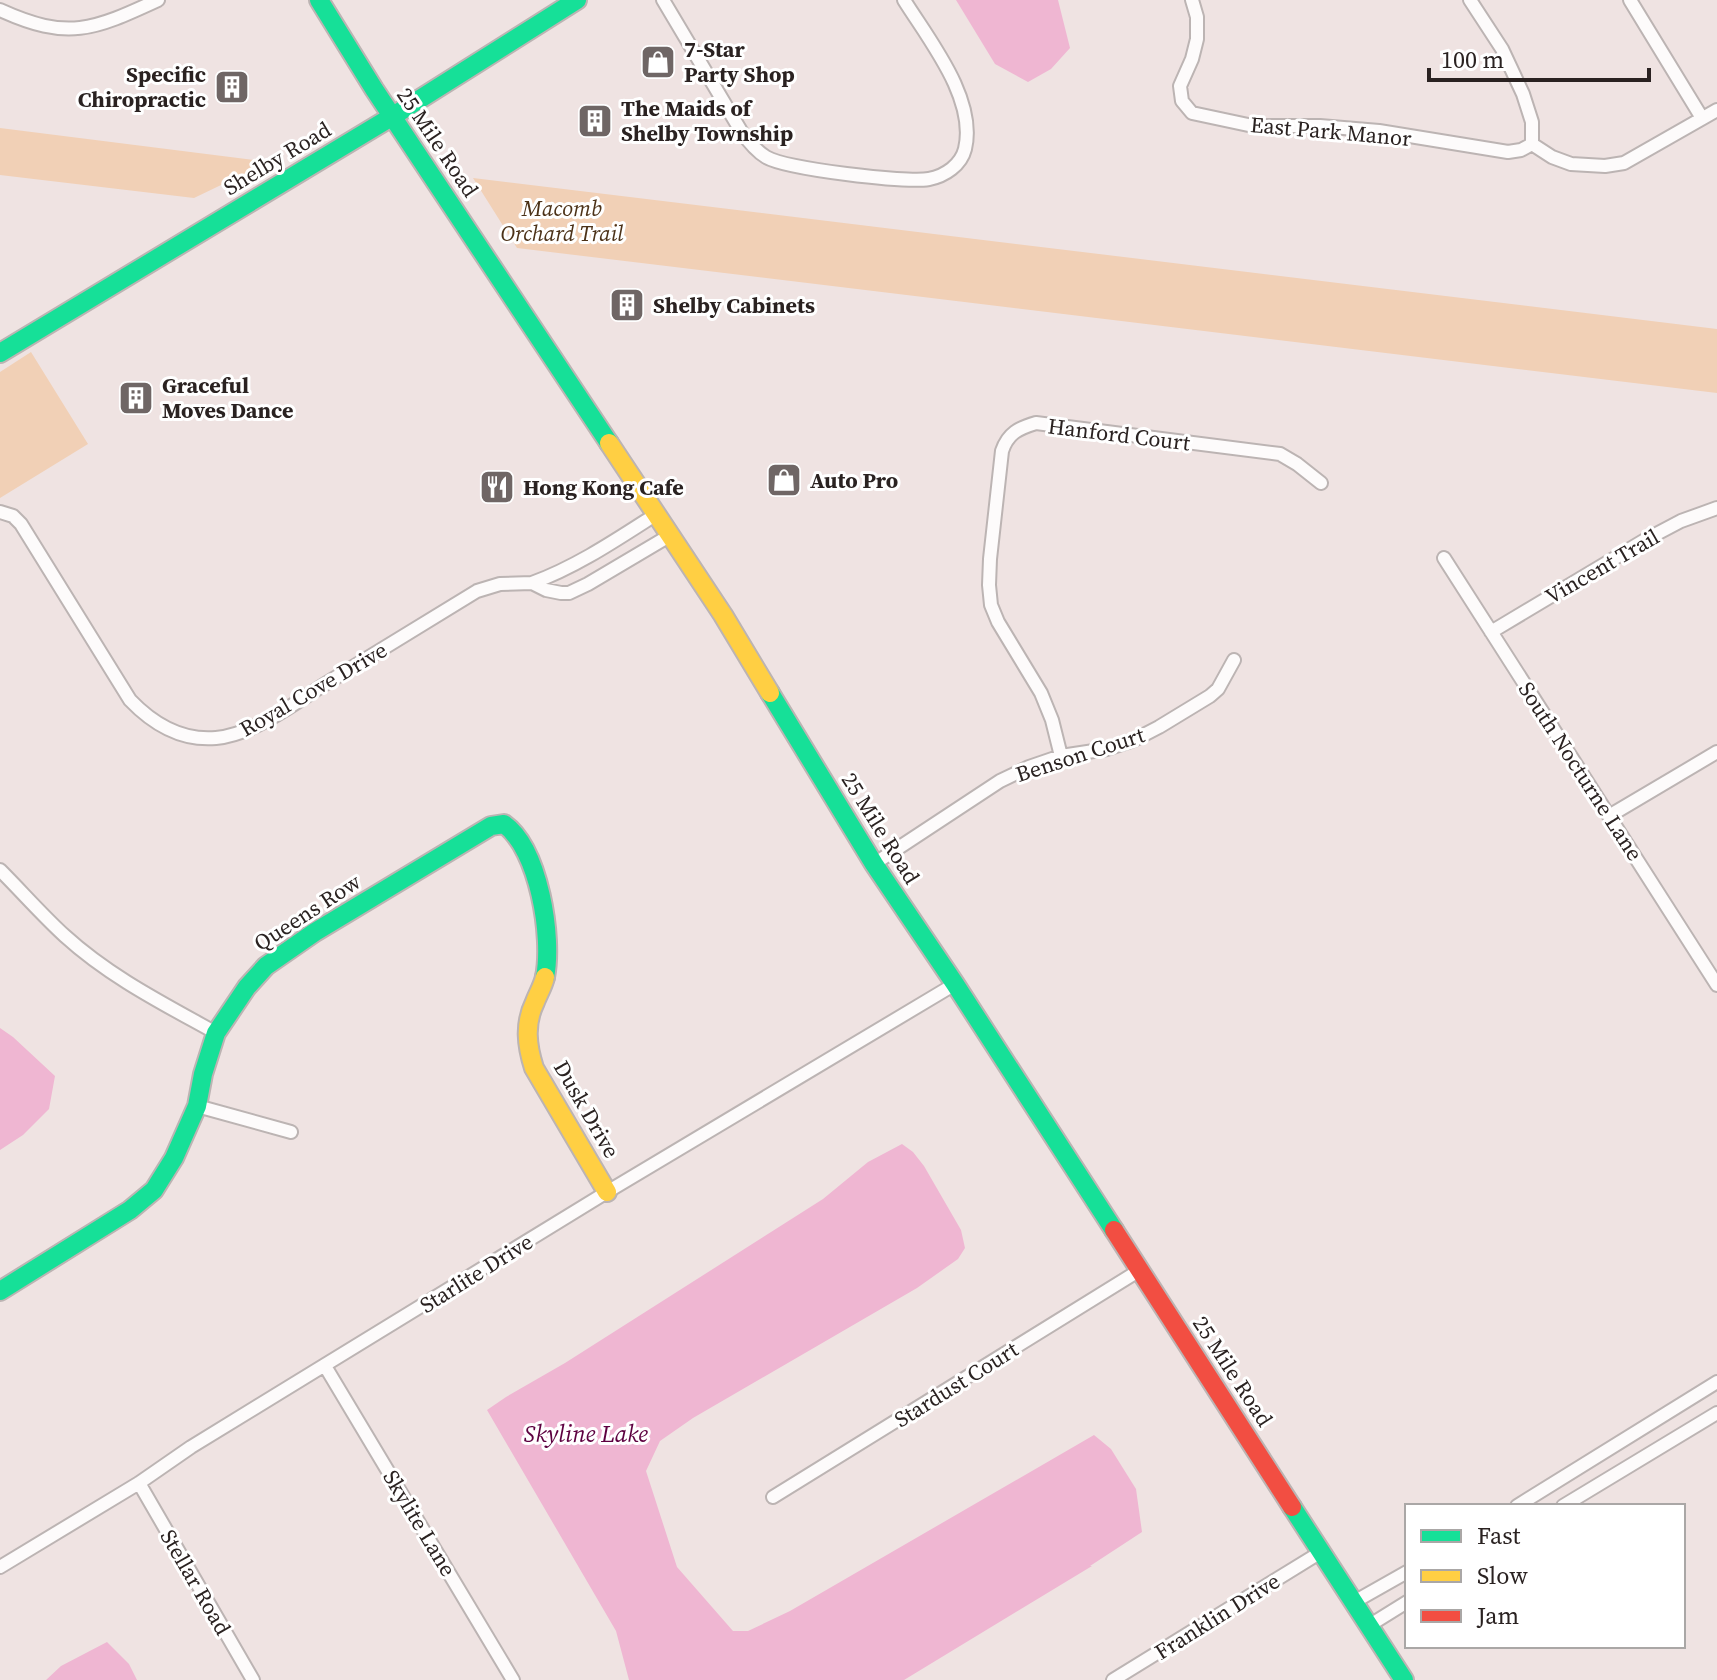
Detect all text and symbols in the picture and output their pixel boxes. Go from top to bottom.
scale bar [1429,32,1649,82]
place label: 7-Star Party Shop [684,34,795,89]
shop icon: 7-Star Party Shop [639,43,677,81]
text: 100 m [1441,43,1504,76]
place label: Specific Chiropractic [78,59,206,114]
building icon: Specific Chiropractic [213,68,251,106]
street label: 25 Mile Road [390,81,486,203]
place label: The Maids of Shelby Township [621,93,793,148]
building icon: The Maids of Shelby Township [576,102,614,140]
street label: East Park Manor [1249,109,1414,153]
street label: Shelby Road [218,114,337,202]
park label: Macomb Orchard Trail [500,193,624,248]
building icon: Shelby Cabinets [608,286,646,324]
place label: Shelby Cabinets [653,290,815,320]
place label: Graceful Moves Dance [162,370,294,425]
building icon: Graceful Moves Dance [117,379,155,417]
street label: Hanford Court [1046,410,1193,458]
shop icon: Auto Pro [765,461,803,499]
place label: Auto Pro [810,465,898,495]
restaurant icon: Hong Kong Cafe [478,468,516,506]
place label: Hong Kong Cafe [523,472,684,502]
street label: Vincent Trail [1539,521,1665,611]
street label: Royal Cove Drive [234,635,392,743]
street label: South Nocturne Lane [1512,676,1650,866]
street label: Benson Court [1012,719,1149,789]
street label: 25 Mile Road [835,767,927,890]
street label: Queens Row [248,866,366,958]
street label: Dusk Drive [547,1055,627,1163]
street label: Starlite Drive [414,1226,538,1320]
street label: 25 Mile Road [1186,1310,1280,1433]
street label: Stardust Court [888,1334,1024,1434]
water label: Skyline Lake [524,1417,648,1450]
street label: Skylite Lane [376,1464,464,1582]
legend [1405,1504,1685,1648]
text: Fast [1477,1519,1521,1552]
street label: Stellar Road [154,1524,239,1641]
text: Slow [1477,1559,1528,1592]
street label: Franklin Drive [1149,1566,1285,1666]
text: Jam [1476,1599,1519,1632]

